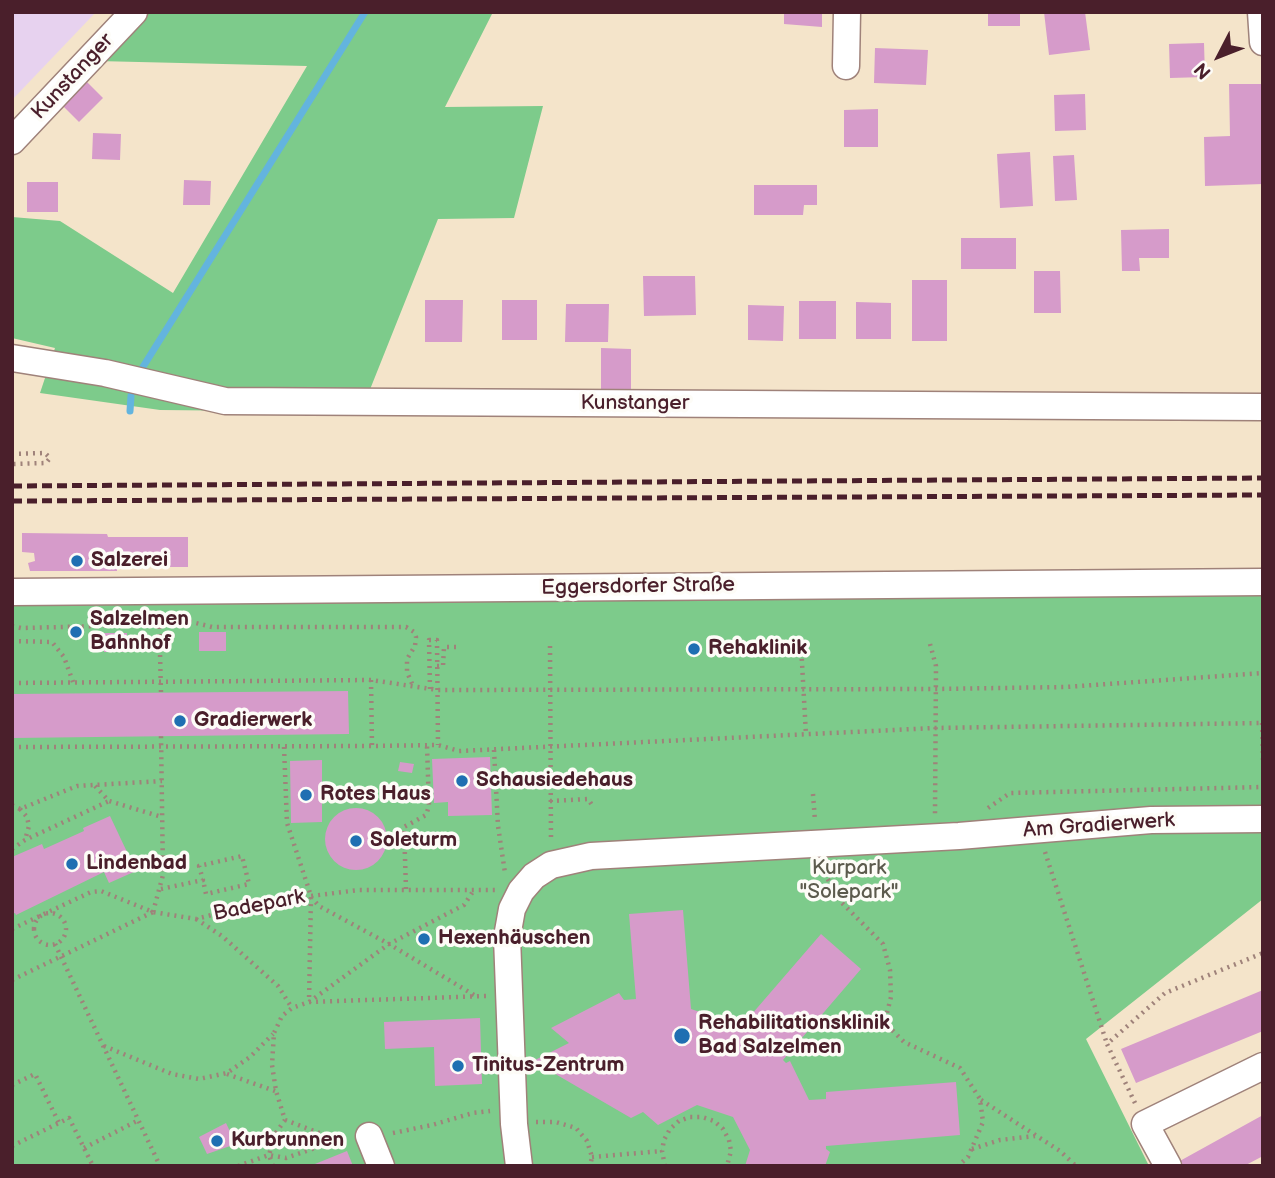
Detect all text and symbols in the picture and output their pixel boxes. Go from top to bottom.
north arrow [1184,21,1254,91]
street label: Kunstanger [27,29,119,125]
text: N [1190,57,1216,83]
street label: Kunstanger [581,391,689,417]
place label: Salzerei [91,548,168,574]
marker: Salzerei [69,553,85,569]
street label: Eggersdorfer Straße [541,573,735,601]
place label: Salzelmen Bahnhof [90,607,189,657]
marker: Salzelmen Bahnhof [68,624,84,640]
place label: Rehaklinik [708,636,807,662]
marker: Rehaklinik [686,641,702,657]
place label: Gradierwerk [194,708,312,734]
marker: Gradierwerk [172,713,188,729]
place label: Schausiedehaus [476,768,633,794]
marker: Schausiedehaus [454,773,470,789]
place label: Rotes Haus [320,782,431,808]
marker: Rotes Haus [298,787,314,803]
street label: Am Gradierwerk [1022,808,1176,844]
place label: Soleturm [370,828,457,854]
marker: Soleturm [348,833,364,849]
place label: Lindenbad [86,851,187,877]
marker: Lindenbad [64,856,80,872]
park label: Kurpark "Solepark" [799,856,899,906]
street label: Badepark [211,885,307,927]
place label: Hexenhäuschen [438,926,591,952]
marker: Hexenhäuschen [416,931,432,947]
place label: Rehabilitationsklinik Bad Salzelmen [698,1011,890,1061]
marker: Rehabilitationsklinik Bad Salzelmen [672,1026,692,1046]
place label: Tinitus-Zentrum [472,1053,624,1079]
marker: Tinitus-Zentrum [450,1058,466,1074]
place label: Kurbrunnen [231,1128,344,1154]
marker: Kurbrunnen [209,1133,225,1149]

